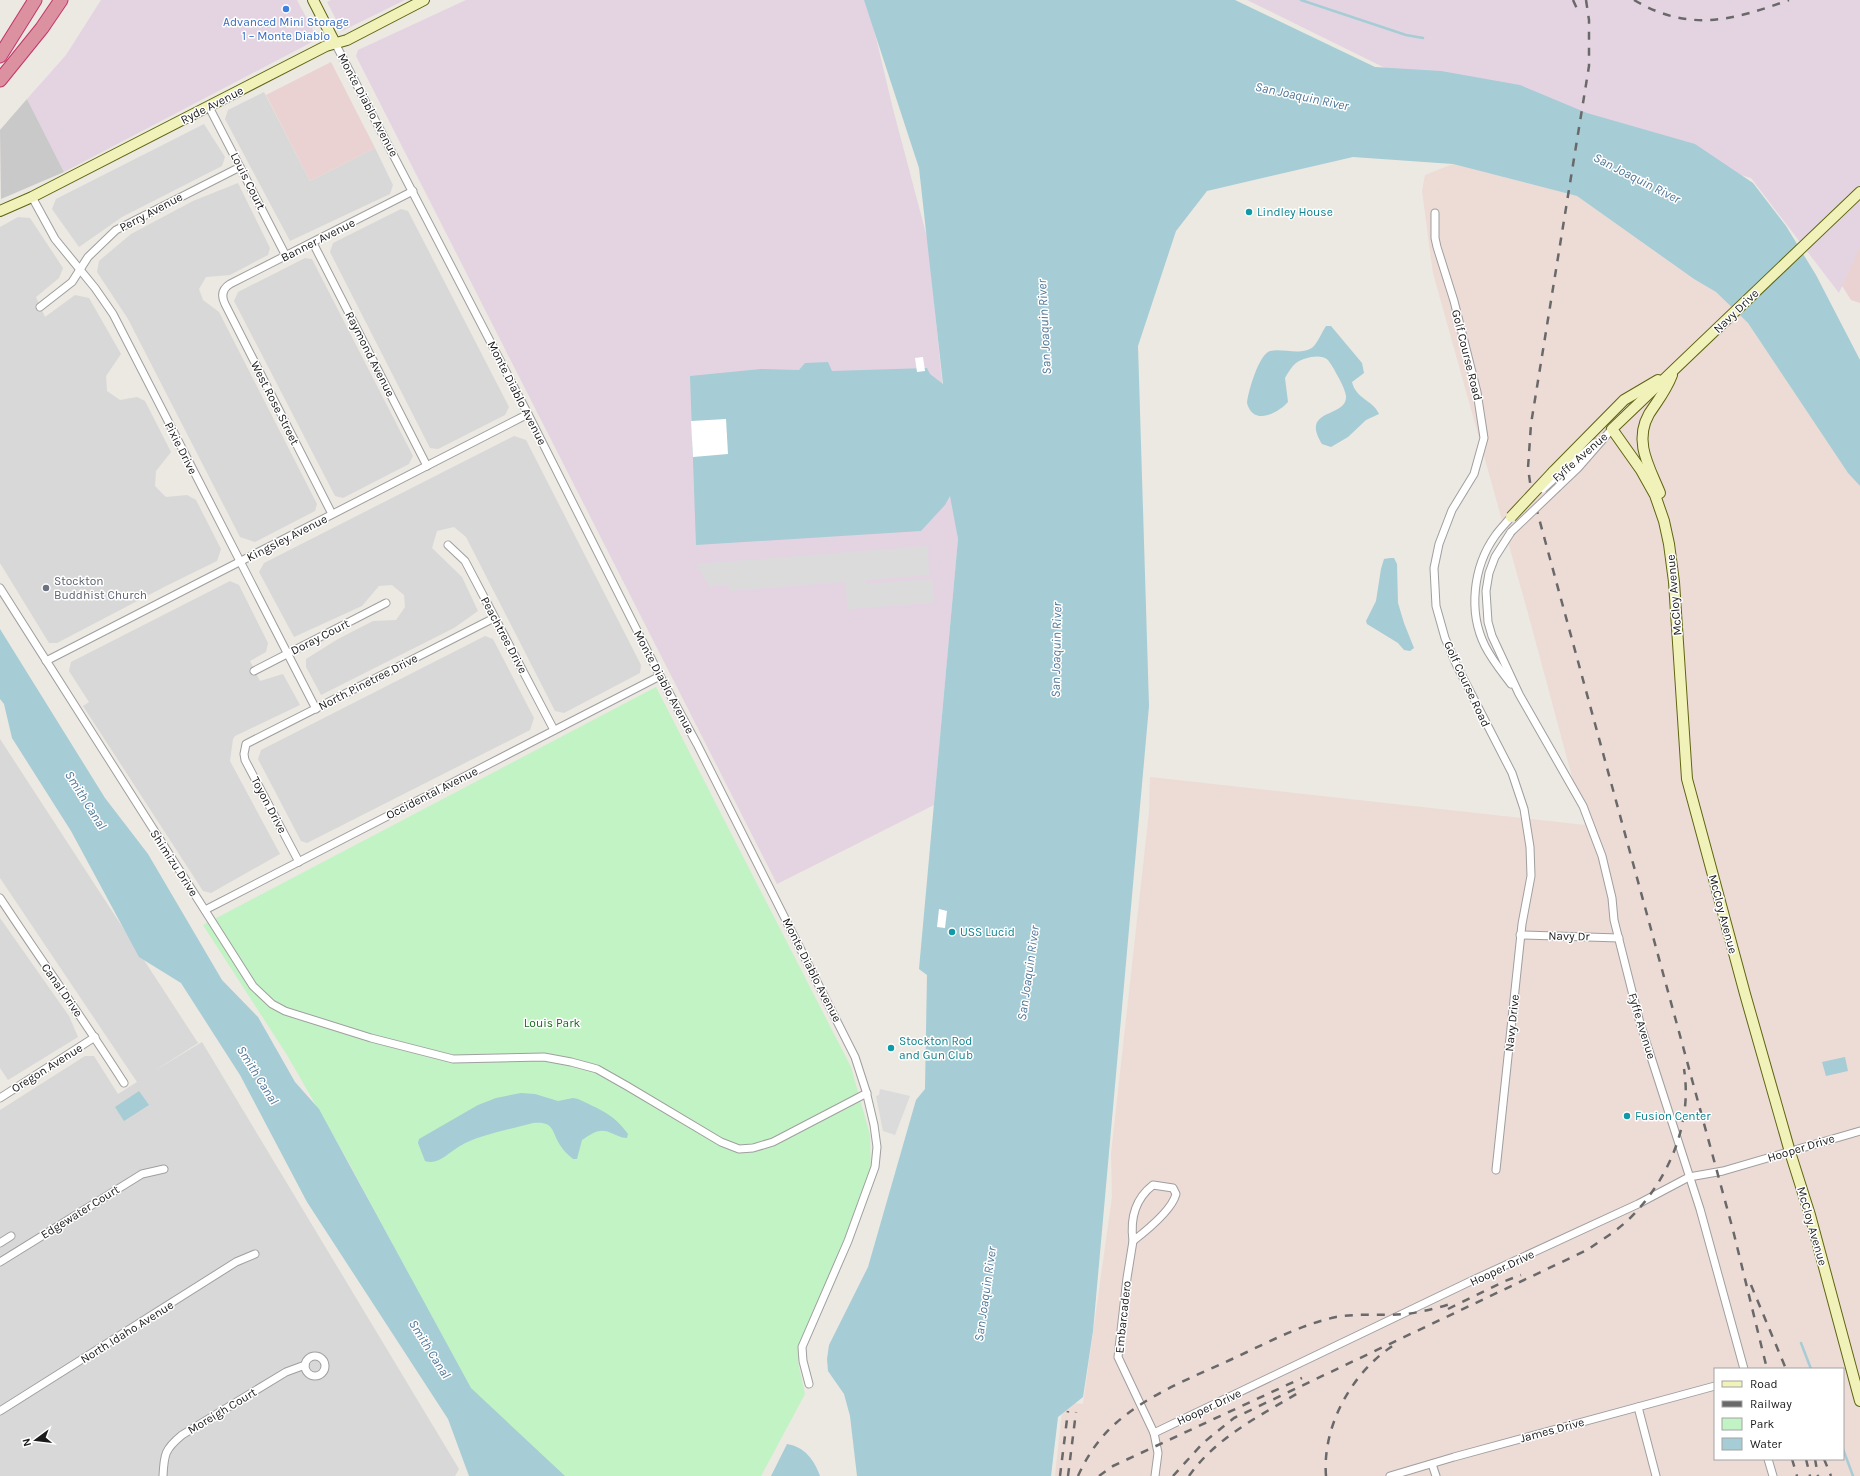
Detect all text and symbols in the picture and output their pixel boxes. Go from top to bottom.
marker: Advanced Mini Storage 1 – Monte Diablo [281,4,291,14]
place label: Advanced Mini Storage 1 – Monte Diablo [223,15,349,43]
street label: Monte Diablo Avenue [335,51,401,159]
water label: San Joaquin River [1254,79,1351,114]
street label: Ryde Avenue [178,83,246,127]
street label: Louis Court [228,150,269,212]
water label: San Joaquin River [1591,150,1683,207]
street label: Perry Avenue [117,190,185,234]
place label: Lindley House [1257,205,1333,219]
marker: Lindley House [1244,207,1254,217]
street label: Banner Avenue [279,215,357,265]
water label: San Joaquin River [1034,278,1055,375]
street label: Navy Drive [1711,286,1761,336]
street label: Golf Course Road [1449,308,1485,402]
street label: Raymond Avenue [342,309,398,399]
street label: Monte Diablo Avenue [485,339,549,447]
street label: West Rose Street [248,359,302,448]
street label: Pixie Drive [162,419,200,477]
street label: Fyffe Avenue [1550,429,1610,485]
street label: Kingsley Avenue [244,512,330,564]
street label: McCloy Avenue [1663,554,1685,636]
place label: Stockton Buddhist Church [54,574,147,602]
marker: Stockton Buddhist Church [41,583,51,593]
street label: Peachtree Drive [478,594,530,676]
water label: San Joaquin River [1048,602,1065,698]
street label: Doray Court [288,616,352,658]
street label: Monte Diablo Avenue [631,628,697,736]
street label: Golf Course Road [1441,639,1493,729]
street label: North Pinetree Drive [316,651,420,713]
street label: Occidental Avenue [384,764,480,822]
water label: Smith Canal [62,768,110,832]
street label: Toyon Drive [248,774,290,836]
street label: Shimizu Drive [147,827,201,899]
street label: McCloy Avenue [1706,873,1740,955]
street label: Monte Diablo Avenue [780,916,844,1024]
water label: San Joaquin River [1014,924,1043,1021]
place label: USS Lucid [960,925,1015,939]
marker: USS Lucid [947,927,957,937]
street label: Navy Dr [1548,929,1591,943]
street label: Canal Drive [38,961,86,1019]
street label: Fyffe Avenue [1625,991,1659,1061]
street label: Navy Drive [1502,994,1522,1052]
park label: Louis Park [524,1016,580,1030]
place label: Stockton Rod and Gun Club [899,1034,973,1062]
street label: Oregon Avenue [9,1041,85,1095]
water label: Smith Canal [234,1043,282,1107]
marker: Stockton Rod and Gun Club [886,1043,896,1053]
place label: Fusion Center [1635,1109,1711,1123]
marker: Fusion Center [1622,1111,1632,1121]
street label: Hooper Drive [1766,1131,1836,1165]
street label: Edgewater Court [38,1182,122,1242]
street label: McCloy Avenue [1794,1185,1830,1267]
water label: San Joaquin River [971,1245,1000,1342]
street label: Hooper Drive [1468,1247,1536,1289]
street label: Embarcadero [1112,1280,1134,1354]
street label: North Idaho Avenue [78,1298,176,1366]
water label: Smith Canal [406,1317,454,1381]
legend [1714,1368,1844,1460]
text: Road [1750,1377,1778,1391]
street label: Moreigh Court [185,1385,259,1437]
street label: Hooper Drive [1175,1386,1243,1428]
text: Railway [1750,1397,1792,1411]
street label: James Drive [1518,1415,1586,1445]
text: Park [1750,1417,1775,1431]
north arrow [16,1420,56,1460]
text: N [20,1437,34,1448]
text: Water [1750,1437,1783,1451]

